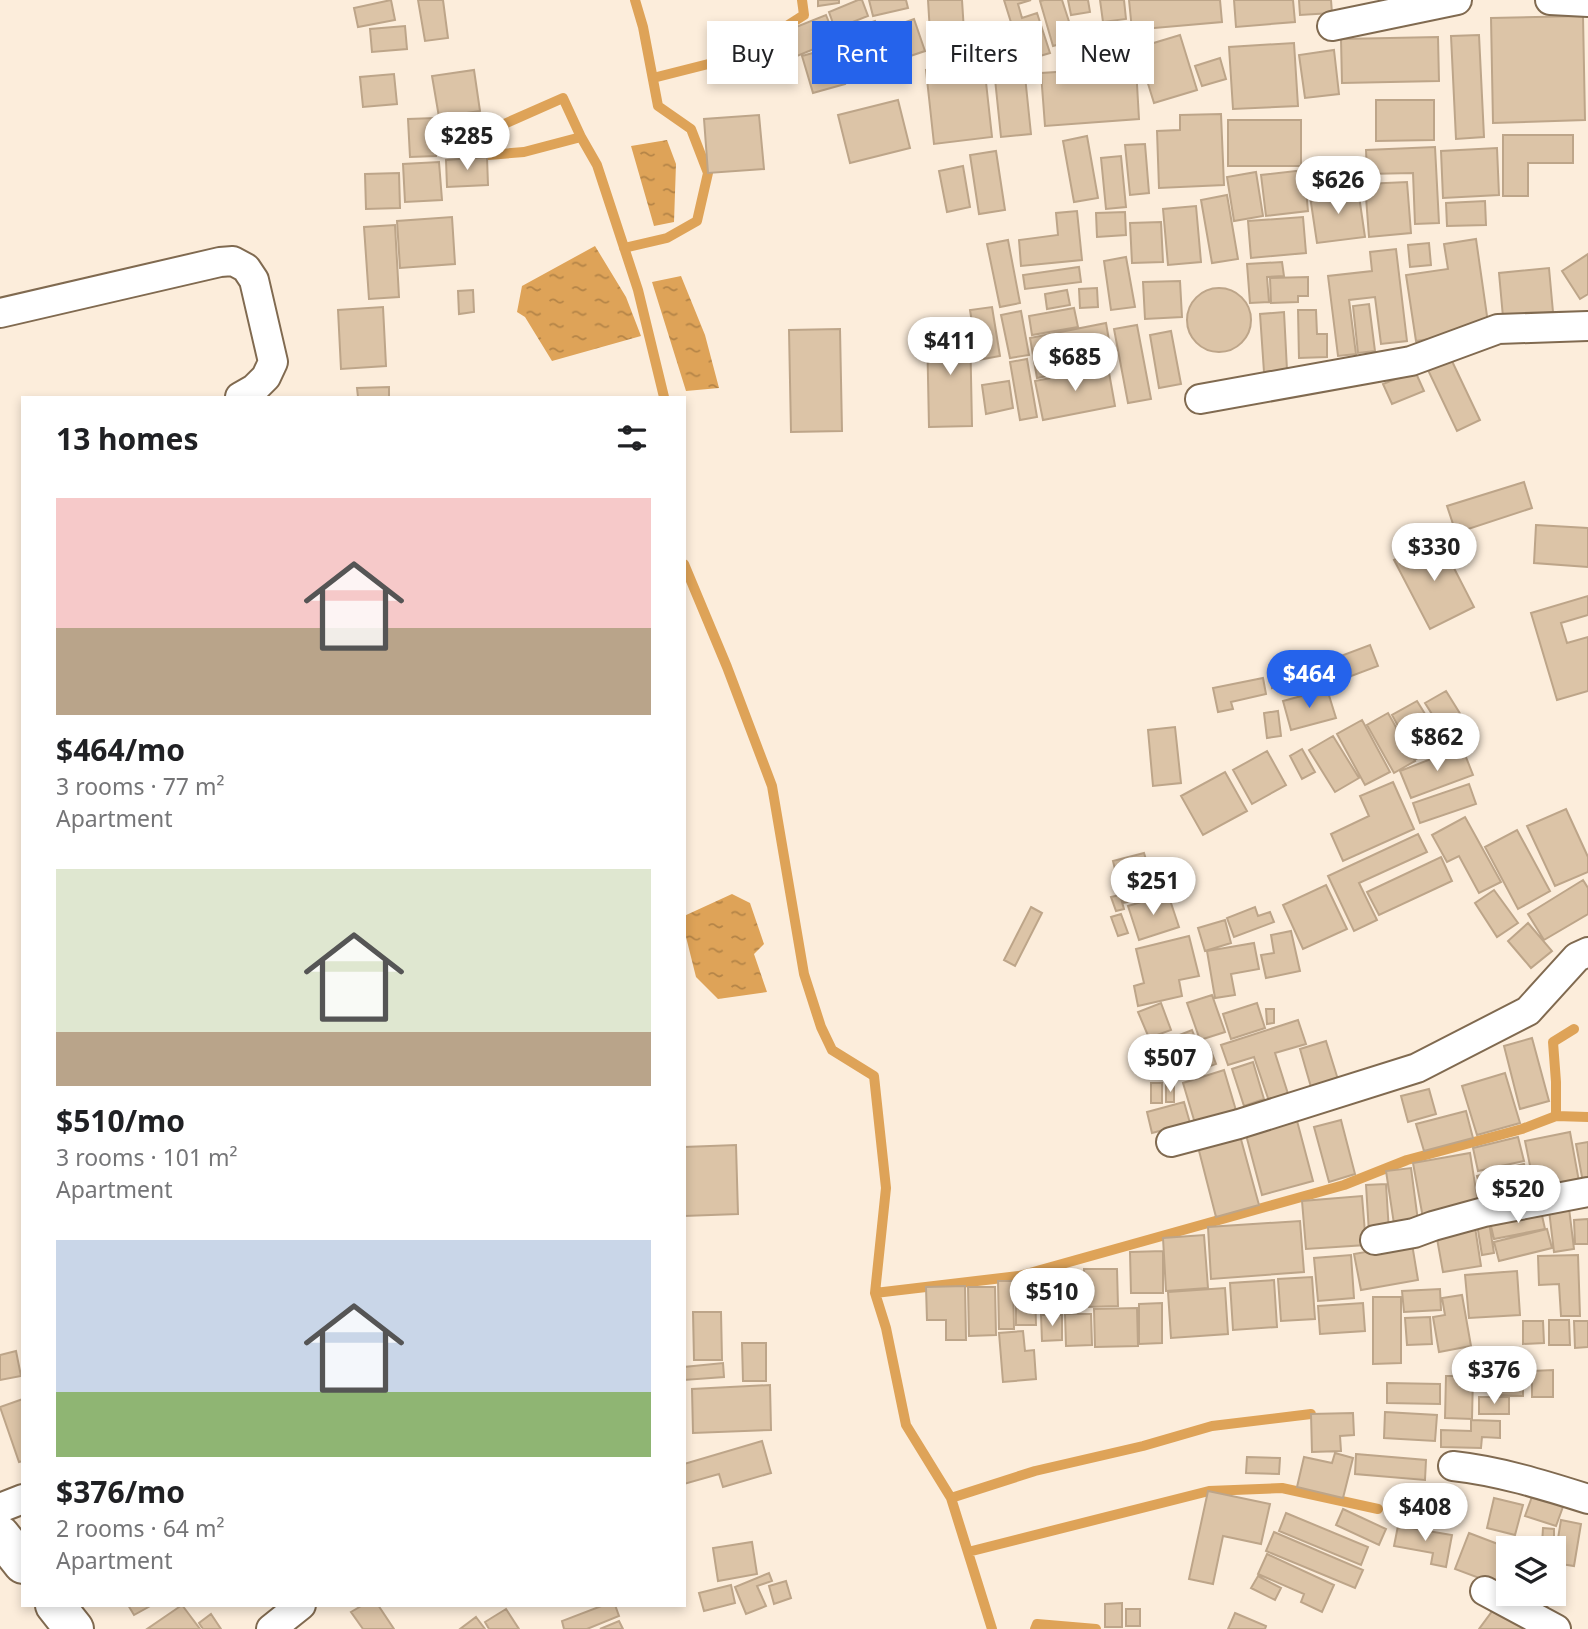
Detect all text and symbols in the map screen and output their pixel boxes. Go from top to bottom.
chip: Buy [707,21,798,84]
chip: Rent [812,21,912,84]
chip: Filters [926,21,1042,84]
chip: New [1056,21,1154,84]
pin: $285 [426,113,508,172]
text: $285 [441,119,493,151]
pin: $626 [1297,156,1379,216]
text: $626 [1312,163,1364,195]
pin: $411 [909,318,991,377]
text: $411 [924,324,976,356]
pin: $685 [1034,334,1116,393]
text: $685 [1049,340,1101,372]
text: 13 homes [56,418,199,459]
icon: filters [613,419,651,457]
pin: $330 [1393,524,1475,583]
text: $330 [1408,530,1460,562]
icon: home [291,543,417,669]
pin: $464 [1268,650,1350,710]
text: $464 [1283,657,1335,689]
pin: $862 [1396,714,1478,773]
text: $862 [1411,720,1463,752]
text: $464/mo [56,729,185,770]
text: 3 rooms · 77 m² [56,770,225,802]
text: Apartment [56,802,173,834]
pin: $251 [1112,858,1194,917]
text: $251 [1127,864,1179,896]
icon: home [291,914,417,1040]
pin: $507 [1129,1034,1211,1094]
text: $507 [1144,1041,1196,1073]
text: $510/mo [56,1100,185,1141]
text: 3 rooms · 101 m² [56,1141,238,1173]
pin: $520 [1477,1166,1559,1225]
text: $520 [1492,1172,1544,1204]
text: Apartment [56,1173,173,1205]
pin: $510 [1011,1268,1093,1328]
text: $510 [1026,1275,1078,1307]
icon: home [291,1285,417,1411]
pin: $376 [1453,1346,1535,1406]
text: $376 [1468,1353,1520,1385]
text: $376/mo [56,1471,185,1512]
pin: $408 [1384,1484,1466,1543]
text: $408 [1399,1490,1451,1522]
text: 2 rooms · 64 m² [56,1512,225,1544]
map controls [1496,1536,1566,1606]
button: layers [1496,1536,1566,1606]
text: Apartment [56,1544,173,1576]

